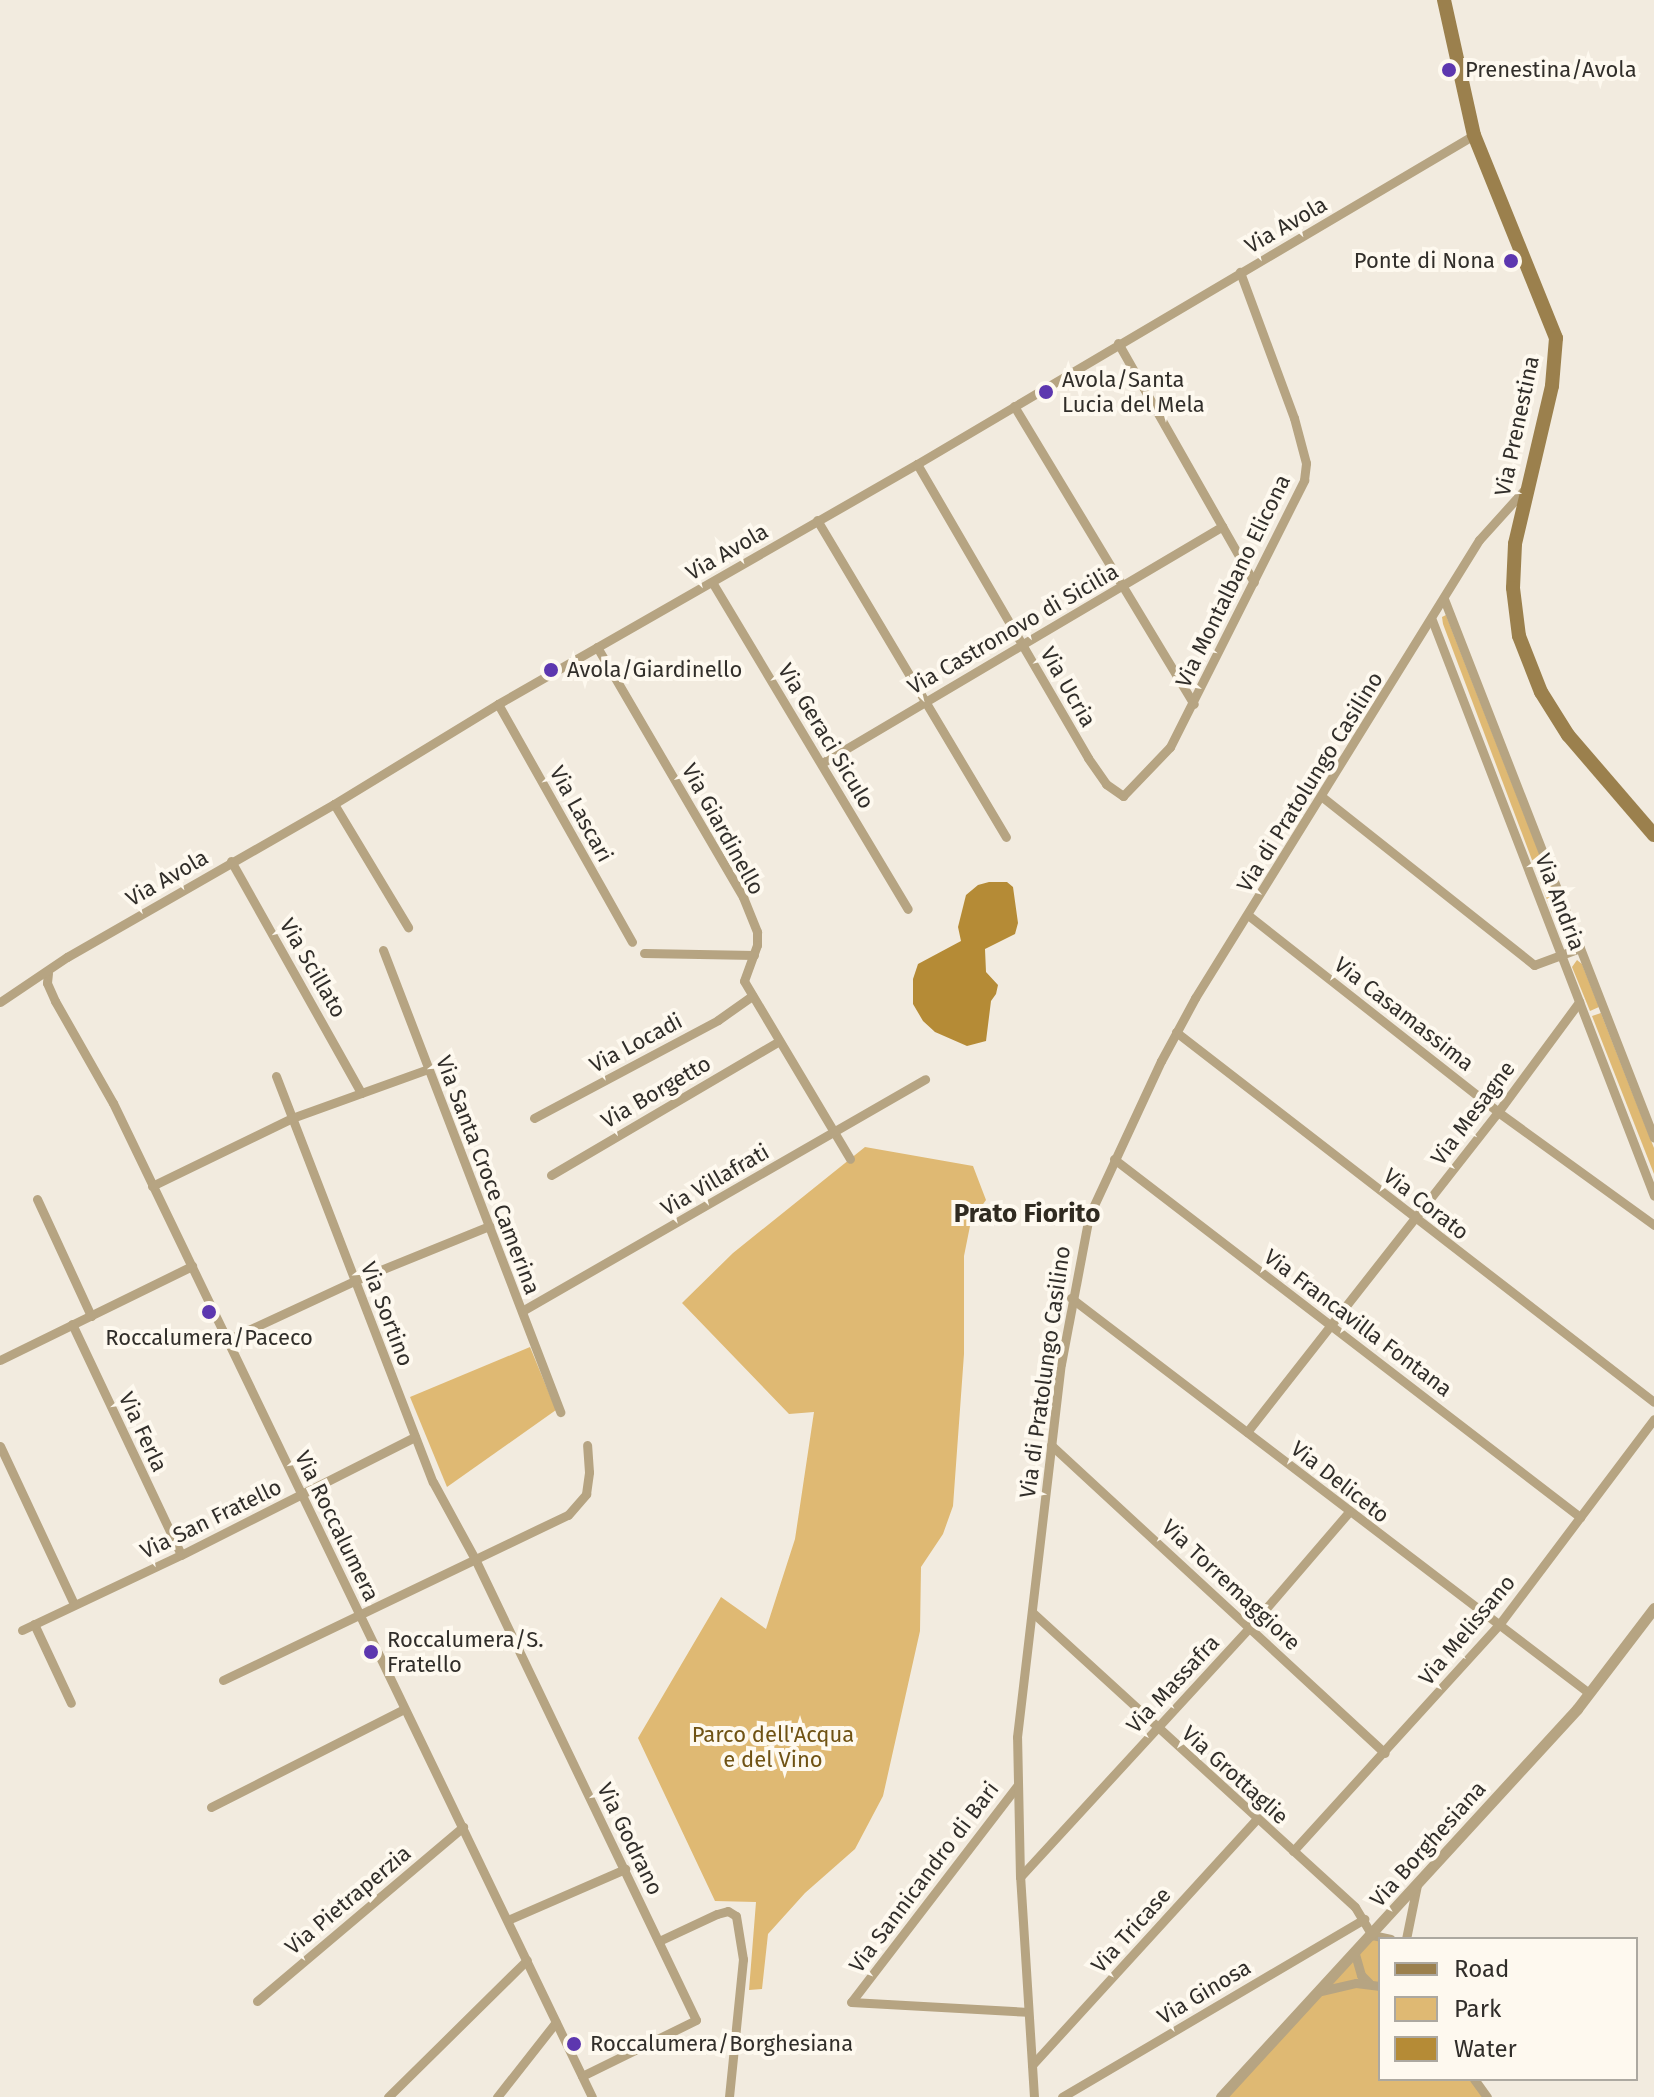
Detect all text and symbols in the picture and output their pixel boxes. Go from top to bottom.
place label: Prenestina/Avola [1465,57,1637,83]
marker: Prenestina/Avola [1440,61,1458,79]
street label: Via Avola [1240,191,1332,259]
place label: Ponte di Nona [1354,248,1495,274]
marker: Ponte di Nona [1502,252,1520,270]
street label: Via Prenestina [1489,354,1545,498]
place label: Avola/Santa Lucia del Mela [1062,366,1205,418]
marker: Avola/Santa Lucia del Mela [1037,383,1055,401]
street label: Via Montalbano Elicona [1170,470,1296,692]
street label: Via Avola [681,518,773,586]
street label: Via Castronovo di Sicilia [903,558,1123,700]
street label: Via Ucria [1035,642,1101,732]
place label: Avola/Giardinello [567,657,742,683]
street label: Via Geraci Siculo [772,659,880,813]
marker: Avola/Giardinello [542,661,560,679]
street label: Via di Pratolungo Casilino [1231,667,1389,897]
street label: Via Giardinello [676,759,770,899]
street label: Via Lascari [544,761,618,867]
street label: Via Avola [121,844,213,912]
street label: Via Andria [1529,850,1591,954]
street label: Via Scillato [274,914,352,1022]
street label: Via Casamassima [1329,951,1479,1077]
street label: Via Locadi [585,1008,687,1078]
street label: Via Borgetto [597,1050,715,1134]
street label: Via Santa Croce Camerina [430,1052,546,1298]
street label: Via Mesagne [1425,1056,1521,1170]
street label: Via Villafrati [656,1138,774,1222]
street label: Via Corato [1378,1162,1474,1246]
district label: Prato Fiorito [954,1198,1100,1230]
street label: Via di Pratolungo Casilino [1014,1244,1076,1500]
street label: Via Francavilla Fontana [1259,1244,1457,1402]
street label: Via Sortino [355,1258,419,1370]
marker: Roccalumera/Paceco [200,1303,218,1321]
place label: Roccalumera/Paceco [105,1325,313,1351]
street label: Via Ferla [113,1388,173,1476]
street label: Via Deliceto [1286,1435,1394,1529]
street label: Via Roccalumera [289,1447,385,1605]
street label: Via San Fratello [136,1473,286,1565]
street label: Via Torremaggiore [1156,1514,1306,1656]
street label: Via Melissano [1413,1569,1521,1691]
place label: Roccalumera/S. Fratello [387,1626,543,1678]
street label: Via Massafra [1121,1630,1225,1738]
marker: Roccalumera/S. Fratello [362,1643,380,1661]
street label: Via Grottaglie [1176,1720,1294,1830]
park label: Parco dell'Acqua e del Vino [692,1721,854,1772]
street label: Via Sannicandro di Bari [844,1776,1004,1978]
street label: Via Borghesiana [1365,1776,1491,1912]
street label: Via Godrano [591,1779,669,1899]
street label: Via Pietraperzia [280,1840,416,1960]
street label: Via Tricase [1086,1882,1176,1978]
legend [1378,1937,1638,2081]
street label: Via Ginosa [1153,1954,1255,2030]
text: Road [1454,1955,1509,1983]
text: Park [1454,1995,1501,2023]
place label: Roccalumera/Borghesiana [590,2031,853,2057]
marker: Roccalumera/Borghesiana [565,2035,583,2053]
text: Water [1454,2035,1517,2063]

